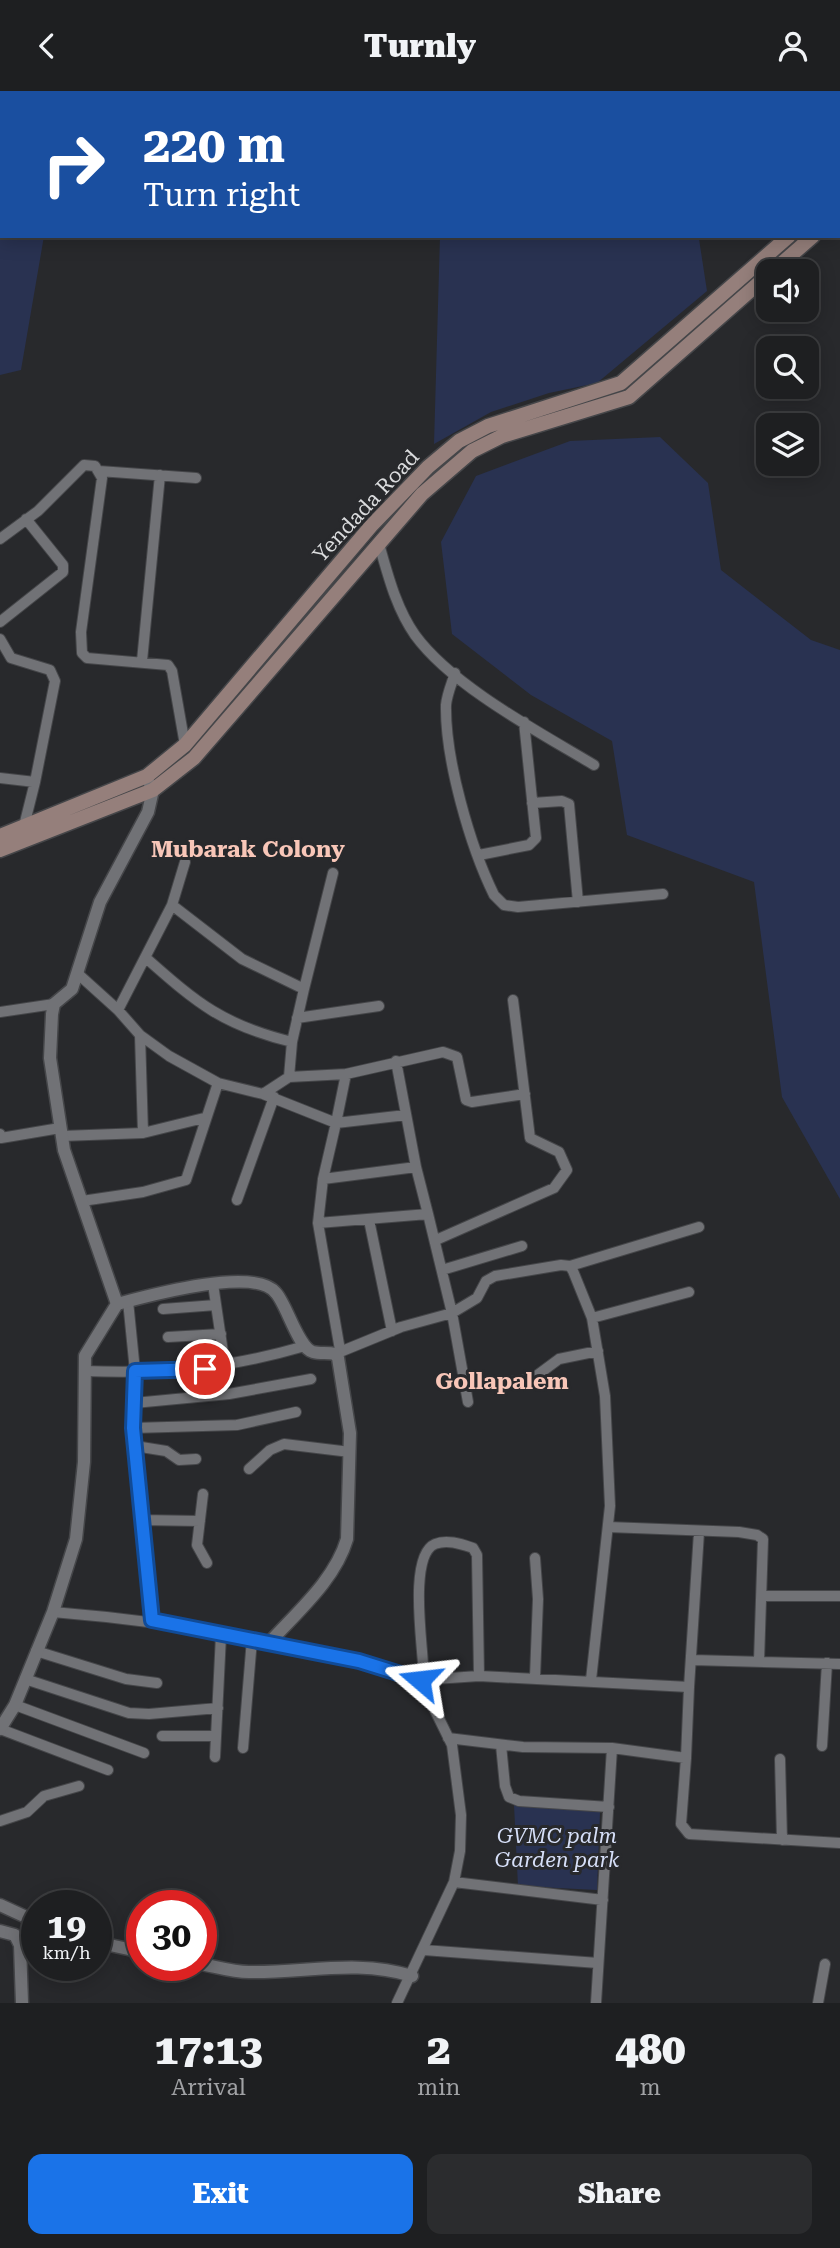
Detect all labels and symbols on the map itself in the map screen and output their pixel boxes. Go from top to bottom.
street label: Yendada Road [308,445,424,567]
district label: Mubarak Colony [151,836,345,863]
pin [175,1339,235,1399]
district label: Gollapalem [435,1368,569,1395]
position arrow [383,1643,457,1717]
park label: GVMC palm Garden park [495,1824,620,1872]
speed limit sign: 30 [126,1890,217,1981]

